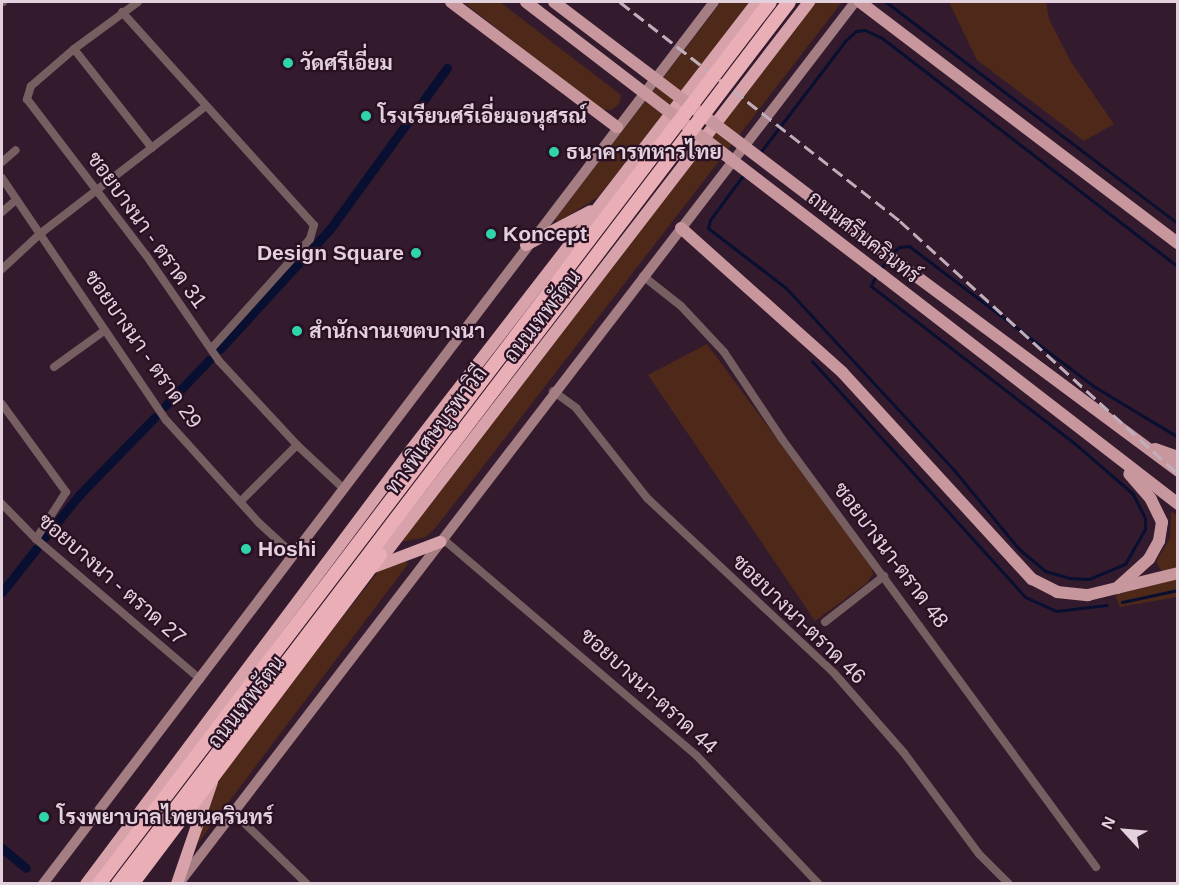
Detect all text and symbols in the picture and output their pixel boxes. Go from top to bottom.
place label: วัดศรีเอี่ยม [300,50,393,76]
marker: วัดศรีเอี่ยม [281,56,295,70]
place label: โรงเรียนศรีเอี่ยมอนุสรณ์ [378,103,587,129]
marker: โรงเรียนศรีเอี่ยมอนุสรณ์ [359,109,373,123]
place label: ธนาคารทหารไทย [566,139,722,165]
marker: ธนาคารทหารไทย [547,145,561,159]
street label: ซอยบางนา - ตราด 31 [82,147,212,313]
street label: ถนนศรีนครินทร์ [803,185,925,289]
place label: Koncept [503,221,587,247]
marker: Koncept [484,227,498,241]
place label: Design Square [257,240,404,266]
marker: Design Square [409,246,423,260]
street label: ซอยบางนา - ตราด 29 [79,265,207,433]
street label: ถนนเทพรัตน [498,265,586,367]
place label: สำนักงานเขตบางนา [309,318,485,344]
marker: สำนักงานเขตบางนา [290,324,304,338]
street label: ทางพิเศษบูรพาวิถี [380,361,492,499]
street label: ซอยบางนา-ตราด 48 [828,477,954,633]
street label: ซอยบางนา - ตราด 27 [33,508,191,650]
place label: Hoshi [258,536,316,562]
marker: Hoshi [239,542,253,556]
street label: ซอยบางนา-ตราด 46 [727,549,871,689]
street label: ซอยบางนา-ตราด 44 [575,623,723,759]
street label: ถนนเทพรัตน [202,651,290,753]
north arrow [1095,801,1155,861]
place label: โรงพยาบาลไทยนครินทร์ [57,804,273,830]
marker: โรงพยาบาลไทยนครินทร์ [35,808,53,826]
text: N [1098,814,1119,832]

